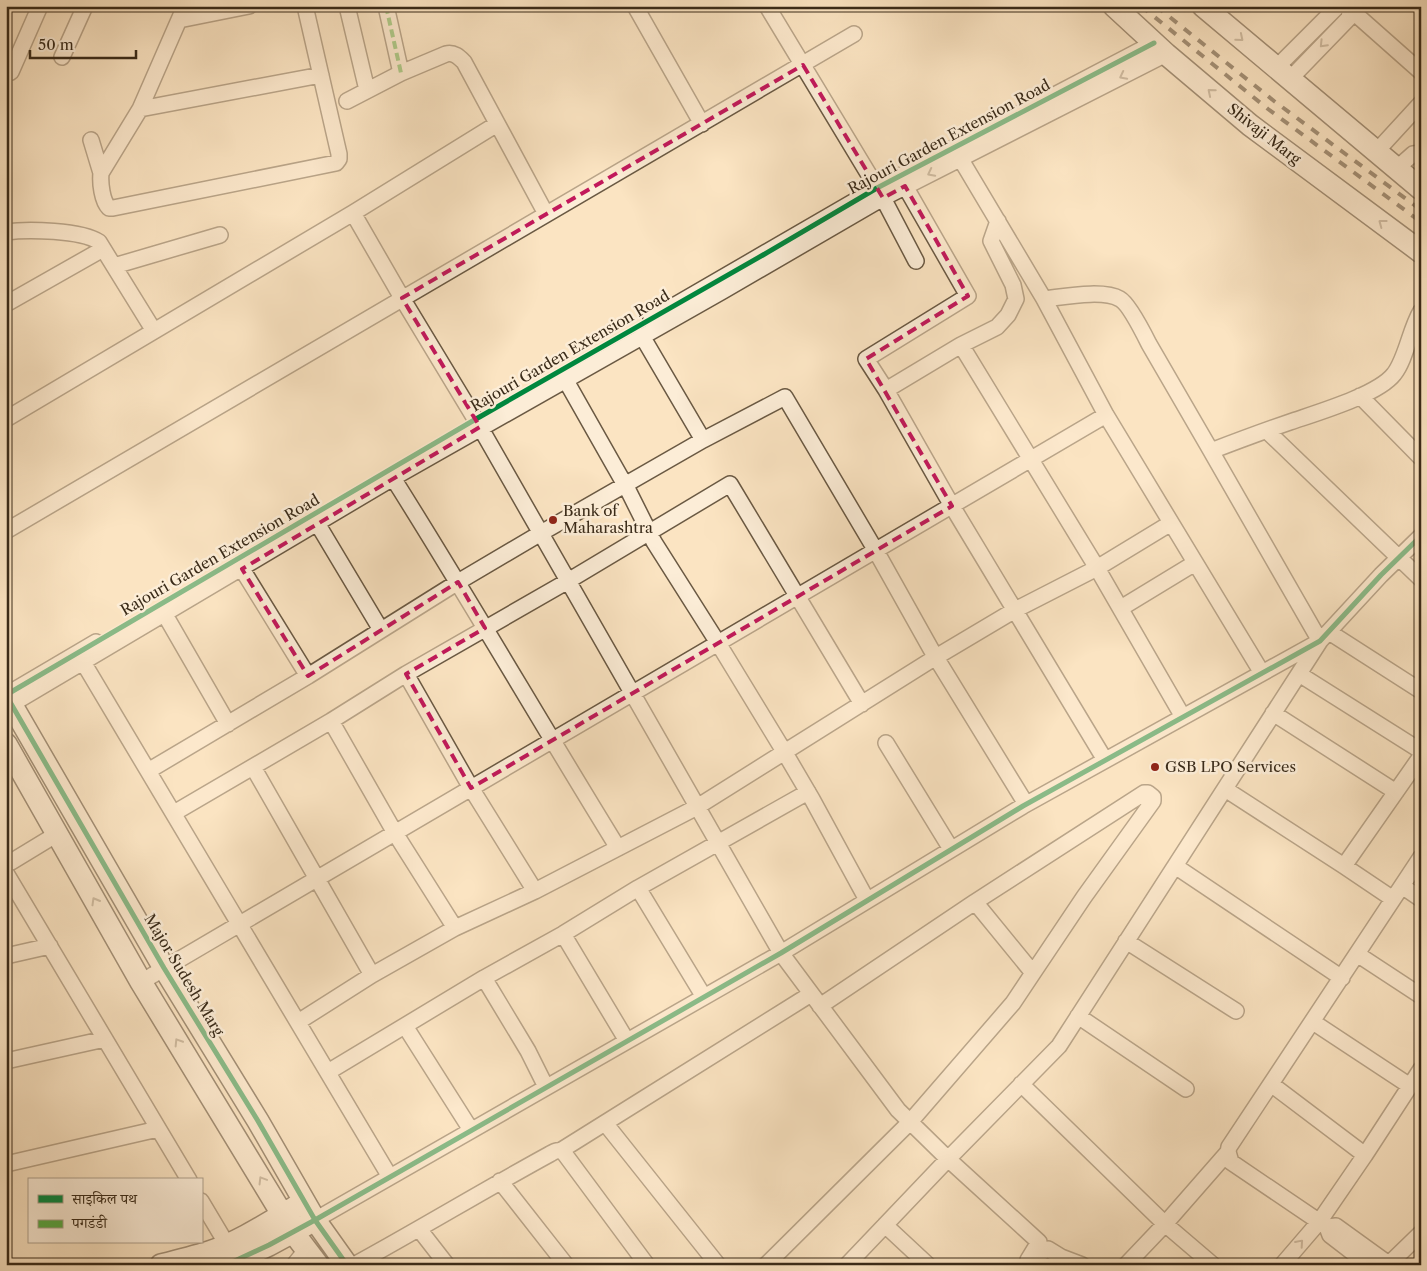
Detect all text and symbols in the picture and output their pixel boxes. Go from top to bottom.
scale bar [30,28,136,60]
one-way arrow [1235,32,1244,41]
text: 50 m [38,35,74,54]
one-way arrow [1320,39,1329,48]
one-way arrow [1119,70,1128,80]
street label: Rajouri Garden Extension Road [844,75,1053,198]
one-way arrow [1208,89,1217,98]
street label: Shivaji Marg [1224,99,1305,168]
one-way arrow [927,167,936,177]
one-way arrow [1379,221,1388,229]
street label: Rajouri Garden Extension Road [467,286,673,415]
street label: Rajouri Garden Extension Road [117,490,323,619]
place label: Bank of Maharashtra [563,501,653,537]
marker: Bank of Maharashtra [547,514,559,526]
place label: GSB LPO Services [1165,757,1296,776]
marker: GSB LPO Services [1149,761,1161,773]
one-way arrow [92,898,102,907]
street label: Major Sudesh Marg [140,910,228,1039]
one-way arrow [174,1038,184,1047]
one-way arrow [259,1177,269,1186]
legend [28,1178,202,1244]
text: साइकिल पथ [71,1189,138,1208]
text: पगडंडी [71,1213,108,1232]
one-way arrow [1295,1240,1304,1249]

